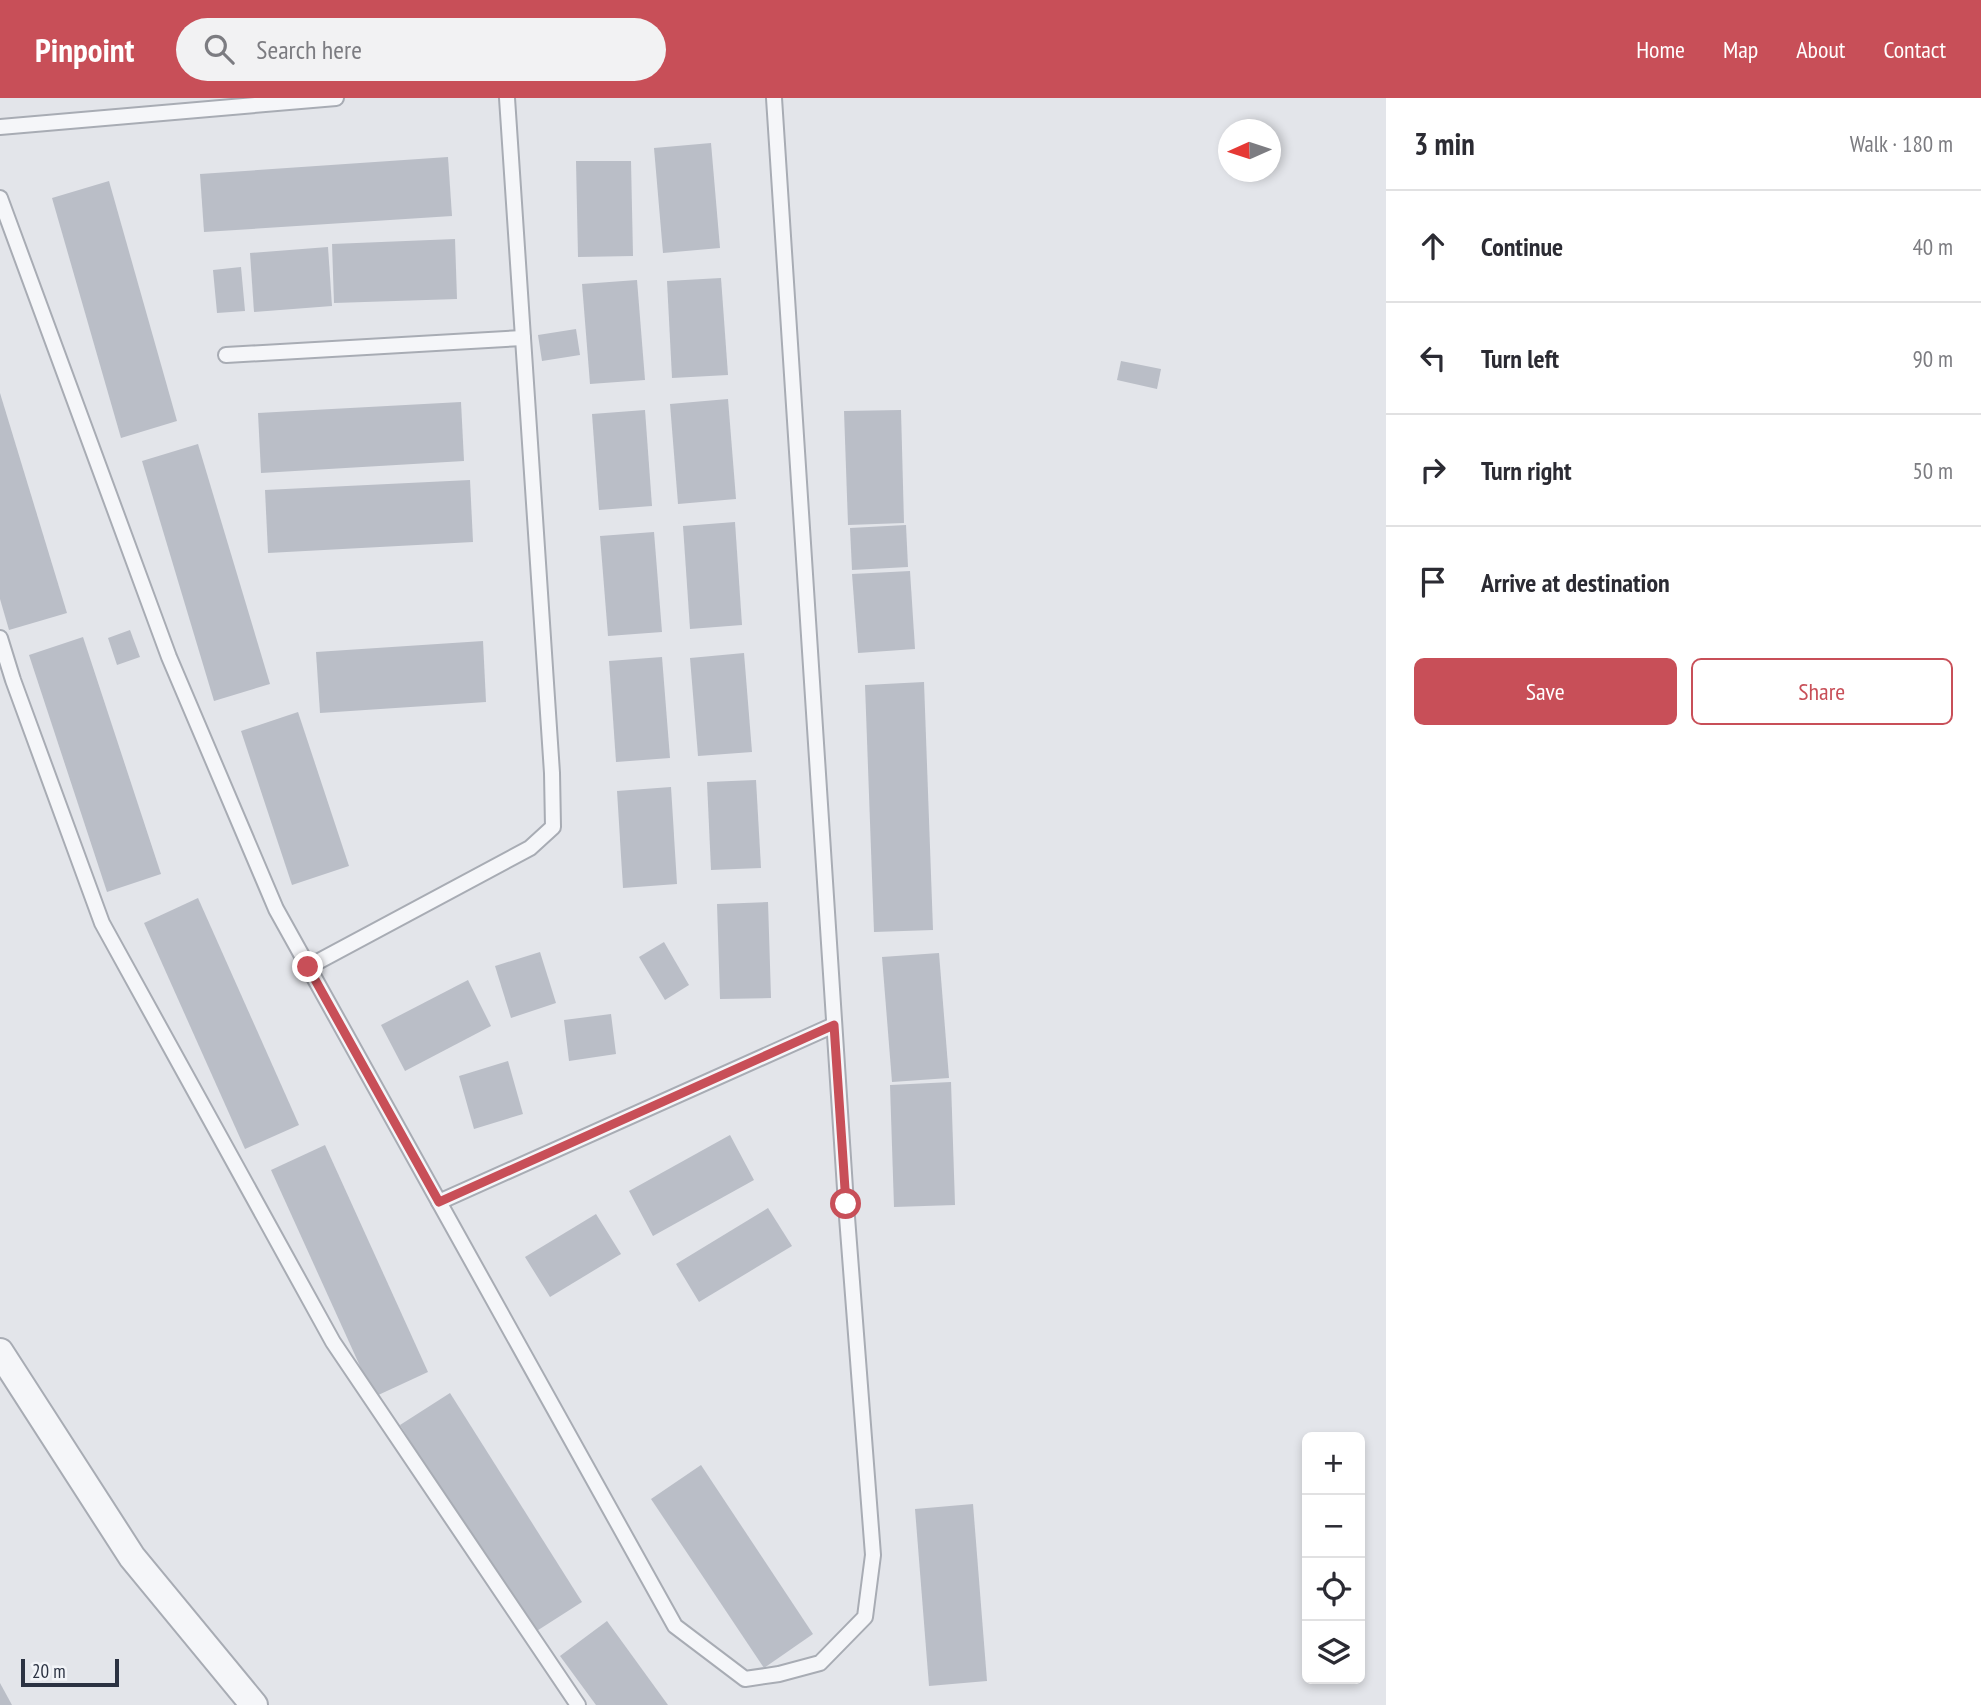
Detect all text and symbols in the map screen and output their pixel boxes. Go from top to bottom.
search box [176,18,666,81]
text: Pinpoint [35,28,134,71]
icon: search [200,30,238,68]
text: Search here [256,33,362,66]
text: Home [1636,34,1685,65]
text: Map [1723,34,1758,65]
text: About [1796,34,1845,65]
text: Contact [1883,34,1946,65]
north arrow [1218,119,1281,182]
text: 3 min [1414,124,1475,163]
text: Walk · 180 m [1850,129,1953,158]
icon: ahead [1414,227,1452,265]
text: Continue [1481,230,1563,263]
text: 40 m [1912,232,1953,261]
icon: left [1414,339,1452,377]
text: Turn left [1481,342,1559,375]
text: 90 m [1912,344,1953,373]
icon: right [1414,451,1452,489]
text: Turn right [1481,454,1572,487]
text: 50 m [1912,456,1953,485]
icon: arrive [1414,563,1452,601]
text: Arrive at destination [1481,566,1670,599]
button: Save [1414,658,1677,725]
button: Share [1691,658,1953,725]
route end [292,951,323,982]
route start [830,1188,861,1219]
map controls [1302,1432,1365,1684]
button: + [1302,1432,1365,1495]
button: − [1302,1495,1365,1558]
button: locate [1302,1558,1365,1621]
button: layers [1302,1621,1365,1684]
scale bar [21,1656,119,1688]
text: 20 m [32,1659,66,1683]

